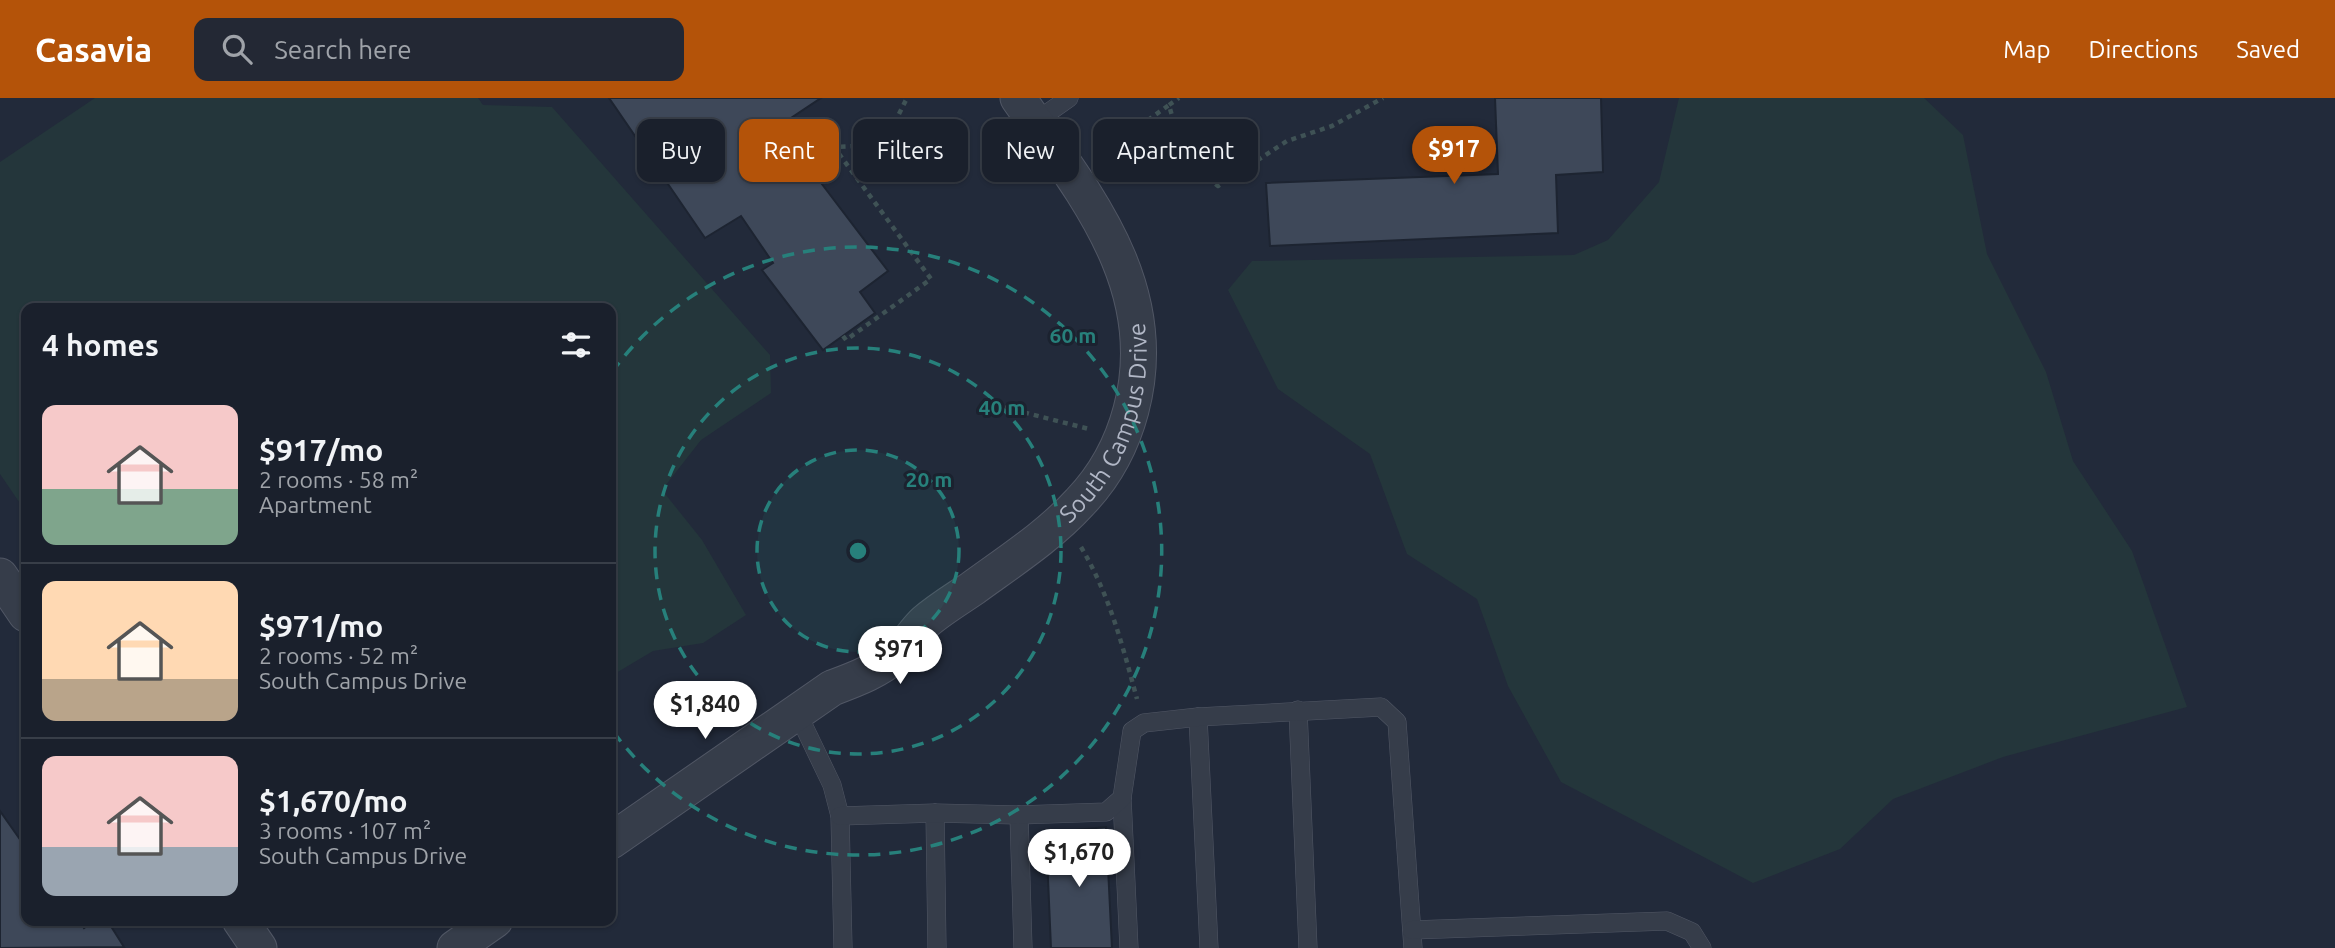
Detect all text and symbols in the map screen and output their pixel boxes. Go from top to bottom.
search box [194,18,684,81]
icon: search [218,30,256,68]
text: Casavia [35,31,152,68]
text: Search here [274,35,412,64]
text: Map [2003,36,2050,63]
text: Directions [2088,36,2198,63]
text: Saved [2236,36,2300,63]
chip: Buy [637,119,725,182]
chip: Rent [739,119,839,182]
chip: Filters [853,119,968,182]
chip: New [982,119,1079,182]
chip: Apartment [1093,119,1258,182]
pin: $917 [1413,126,1495,186]
text: $917 [1428,136,1480,161]
street label: South Campus Drive [1054,321,1152,528]
text: 60 m [1050,323,1096,347]
icon: filters [557,326,595,364]
text: 4 homes [42,328,159,362]
text: 40 m [979,395,1025,419]
icon: home [98,433,182,517]
text: $917/mo [259,433,383,467]
text: 2 rooms · 58 m² [259,467,418,492]
text: 20 m [906,467,952,491]
text: Apartment [259,492,372,517]
centre of rings [846,539,870,563]
icon: home [98,609,182,693]
text: $971/mo [259,609,383,643]
pin: $971 [859,626,941,686]
text: $971 [874,636,926,661]
text: 2 rooms · 52 m² [259,643,418,668]
text: South Campus Drive [259,668,467,693]
pin: $1,840 [648,682,762,741]
text: $1,840 [670,691,740,716]
icon: home [98,784,182,868]
text: $1,670/mo [259,784,408,818]
text: 3 rooms · 107 m² [259,818,431,843]
pin: $1,670 [1022,830,1136,889]
text: $1,670 [1044,839,1114,864]
text: South Campus Drive [259,843,467,868]

